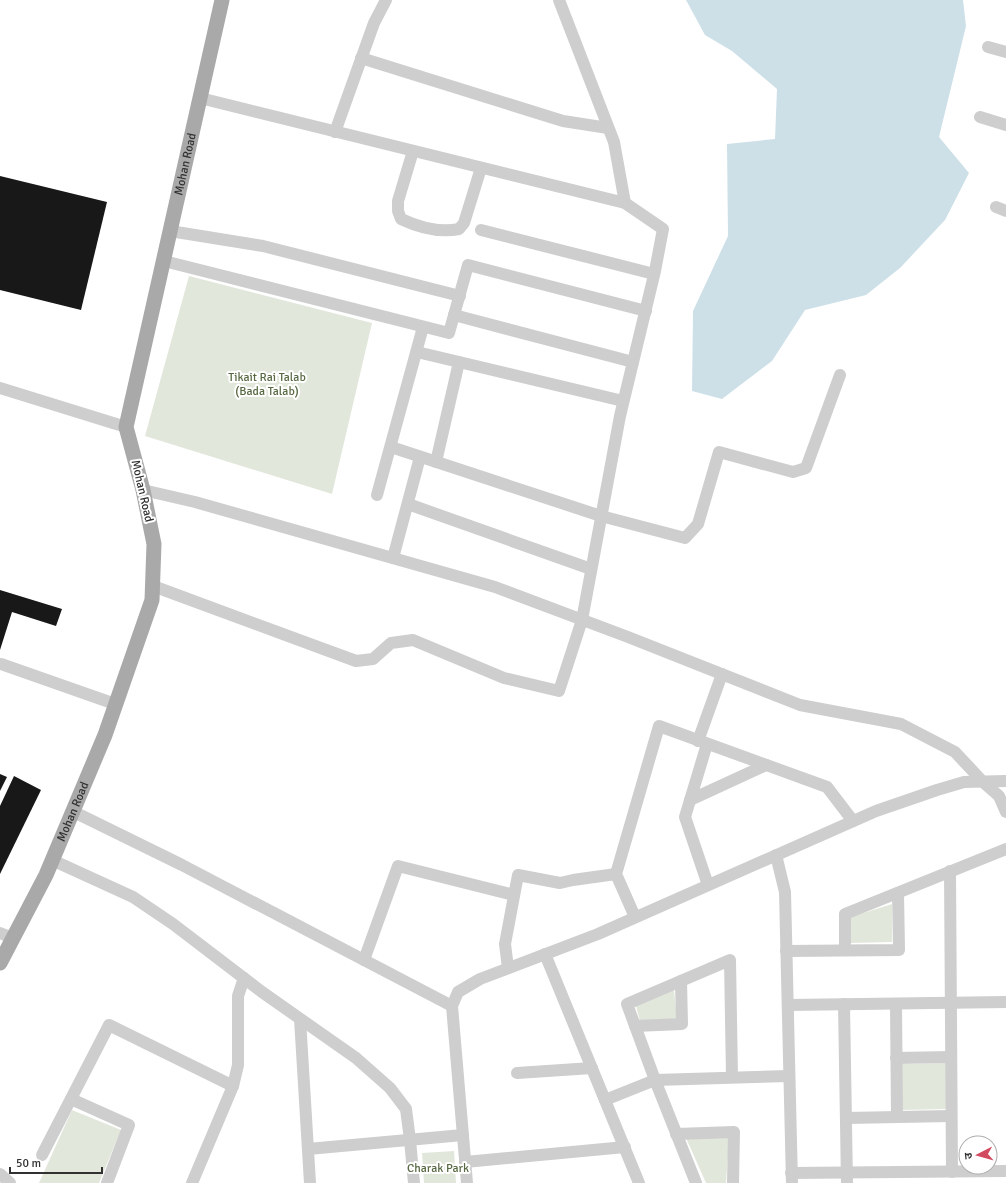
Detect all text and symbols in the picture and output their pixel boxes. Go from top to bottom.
street label: Mohan Road [171,131,199,197]
park label: Tikait Rai Talab (Bada Talab) [228,370,306,399]
street label: Mohan Road [128,458,156,524]
street label: Mohan Road [53,780,92,844]
north arrow [958,1135,998,1175]
scale bar [10,1149,102,1175]
text: उ [962,1152,975,1160]
text: 50 m [16,1156,41,1171]
park label: Charak Park [407,1161,469,1176]

